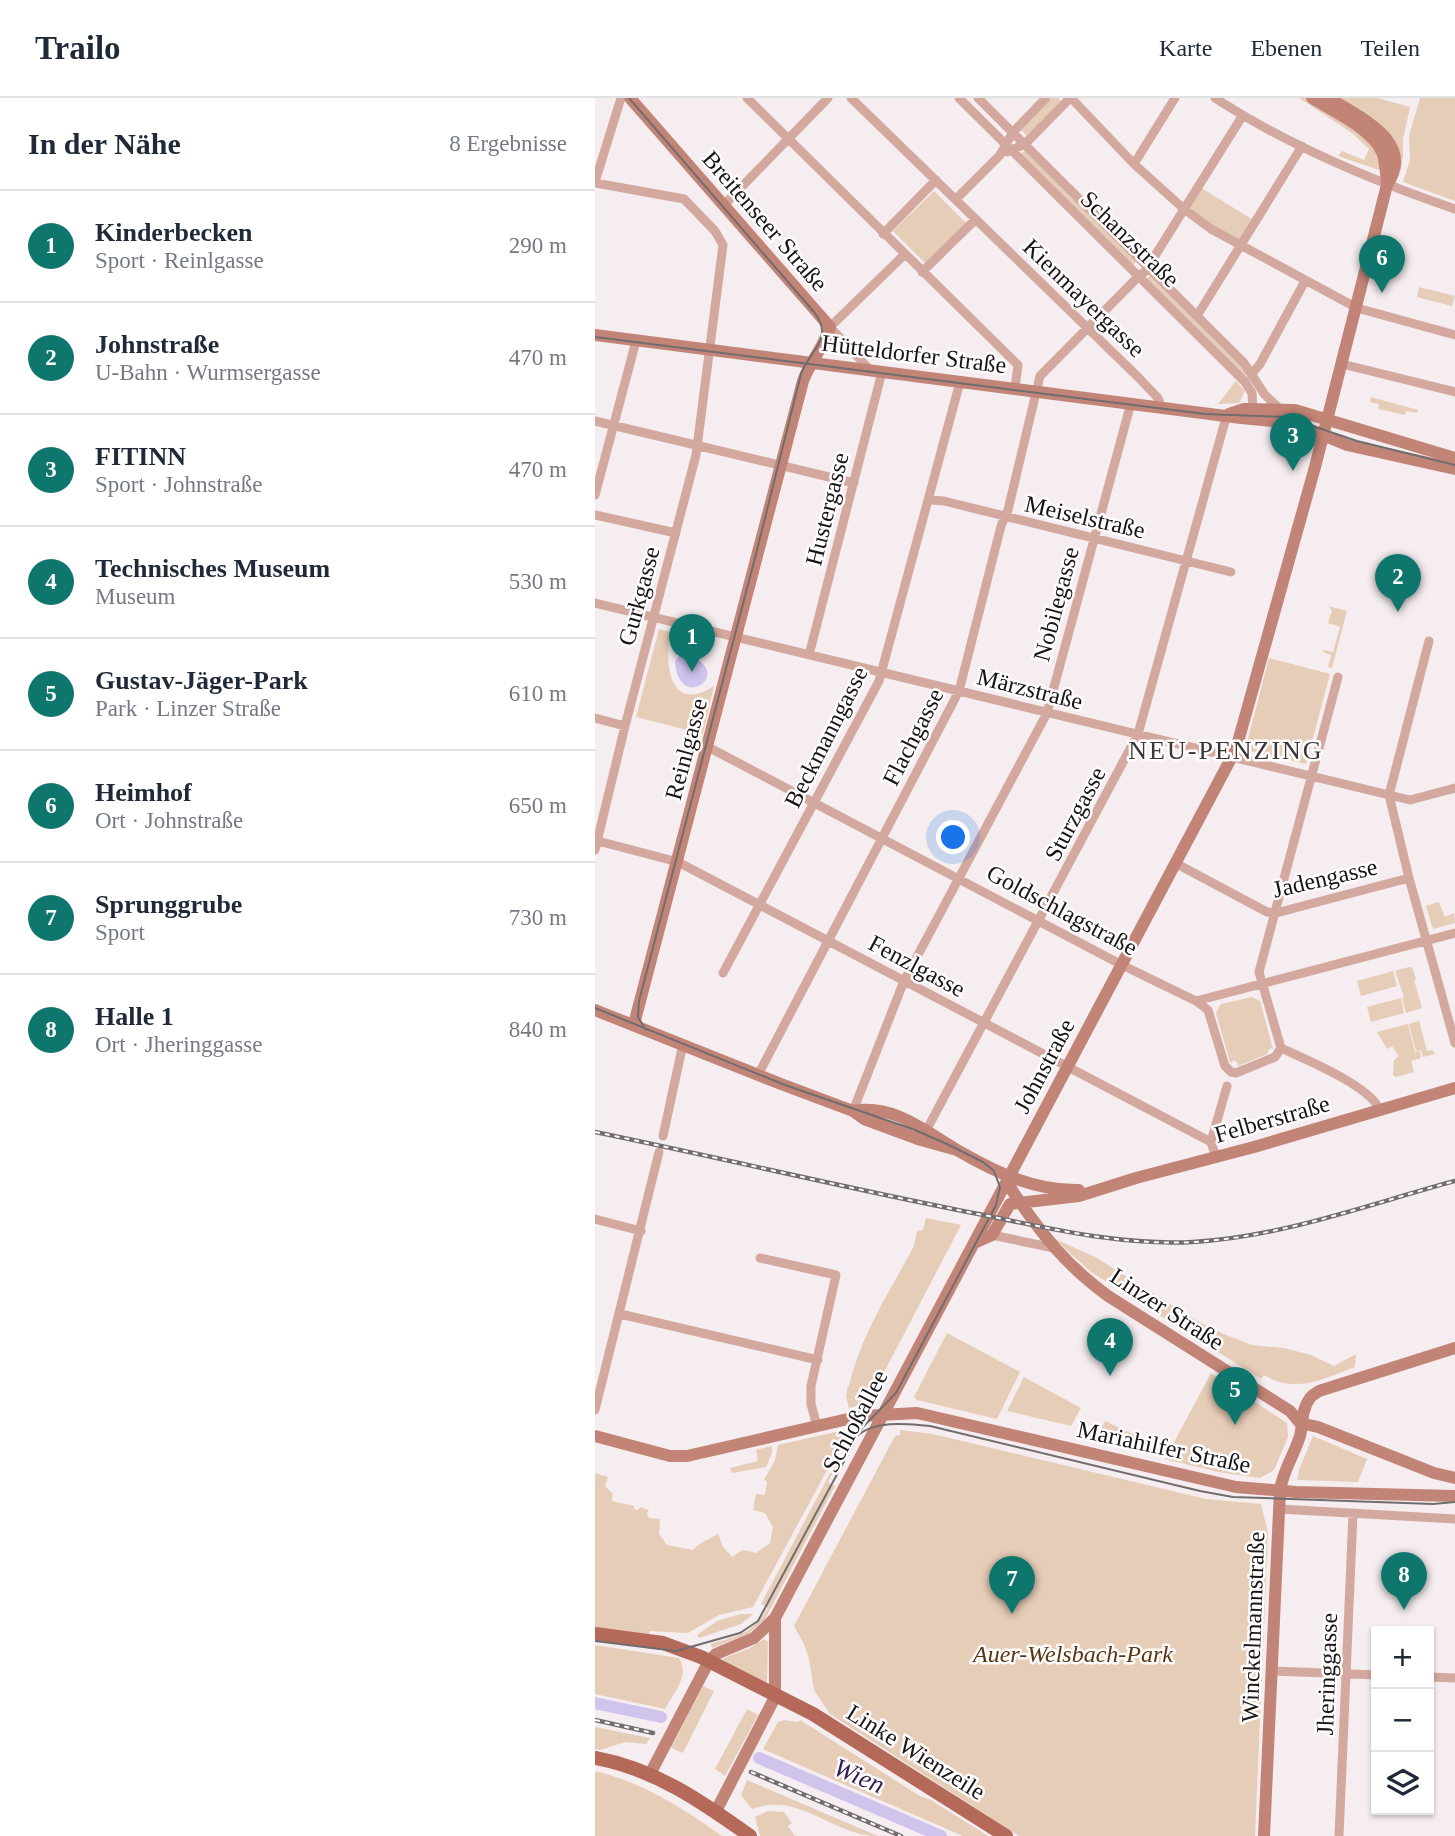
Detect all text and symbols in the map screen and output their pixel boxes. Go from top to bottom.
text: Trailo [35,30,121,66]
text: Karte [1159,35,1212,61]
text: Ebenen [1250,35,1322,61]
text: Teilen [1360,35,1420,61]
text: In der Nähe [28,127,181,160]
text: 8 Ergebnisse [449,131,567,156]
street label: Breitenseer Straße [697,146,833,296]
street label: Schanzstraße [1075,186,1185,292]
text: Kinderbecken [95,218,252,247]
text: 1 [45,233,57,258]
text: 290 m [509,233,567,258]
street label: Kienmayergasse [1018,234,1150,362]
pin: 6 [1359,235,1405,293]
text: Sport · Reinlgasse [95,248,264,273]
text: Johnstraße [95,330,219,359]
street label: Hütteldorfer Straße [820,330,1008,378]
text: 2 [45,345,57,370]
text: 470 m [509,345,567,370]
text: U-Bahn · Wurmsergasse [95,360,321,385]
pin: 3 [1270,413,1316,471]
text: FITINN [95,442,186,471]
street label: Hustergasse [800,450,854,568]
text: 3 [45,457,57,482]
text: 470 m [509,457,567,482]
text: Sport · Johnstraße [95,472,262,497]
street label: Meiselstraße [1022,491,1148,543]
street label: Gurkgasse [613,544,665,648]
street label: Nobilegasse [1028,544,1084,664]
text: Technisches Museum [95,554,330,583]
pin: 2 [1375,554,1421,612]
text: 4 [45,569,57,594]
text: 530 m [509,569,567,594]
text: Museum [95,584,176,609]
pin: 1 [669,614,715,672]
street label: Beckmanngasse [779,662,873,812]
street label: Märzstraße [974,663,1086,715]
text: Gustav-Jäger-Park [95,666,308,695]
text: 5 [45,681,57,706]
text: 610 m [509,681,567,706]
street label: Flachgasse [878,684,948,790]
street label: Reinlgasse [660,695,712,803]
text: Park · Linzer Straße [95,696,281,721]
district label: NEU-PENZING [1128,736,1324,765]
street label: Sturzgasse [1039,763,1111,865]
text: Heimhof [95,778,192,807]
text: 6 [45,793,57,818]
text: 650 m [509,793,567,818]
text: Ort · Johnstraße [95,808,243,833]
your location [936,820,970,854]
street label: Jadengasse [1270,853,1380,903]
street label: Goldschlagstraße [982,859,1142,961]
text: Sprunggrube [95,890,242,919]
text: 7 [45,905,57,930]
text: 730 m [509,905,567,930]
text: Sport [95,920,145,945]
street label: Fenzlgasse [864,930,970,1002]
text: Halle 1 [95,1002,174,1031]
street label: Johnstraße [1008,1015,1080,1117]
text: 8 [45,1017,57,1042]
text: 840 m [509,1017,567,1042]
text: Ort · Jheringgasse [95,1032,262,1057]
street label: Felberstraße [1211,1090,1333,1148]
street label: Linzer Straße [1105,1263,1229,1355]
pin: 4 [1087,1318,1133,1376]
street label: Schloßallee [817,1365,893,1477]
pin: 5 [1212,1367,1258,1425]
street label: Mariahilfer Straße [1075,1416,1253,1478]
street label: Winckelmannstraße [1237,1531,1269,1723]
pin: 8 [1381,1552,1427,1610]
pin: 7 [989,1556,1035,1614]
street label: Jheringgasse [1312,1612,1342,1736]
map controls [1371,1626,1434,1815]
button: + [1371,1626,1434,1689]
park label: Auer-Welsbach-Park [971,1641,1173,1667]
button: − [1371,1689,1434,1752]
street label: Linke Wienzeile [841,1698,991,1806]
water label: Wien [829,1751,889,1801]
button: layers [1371,1752,1434,1815]

